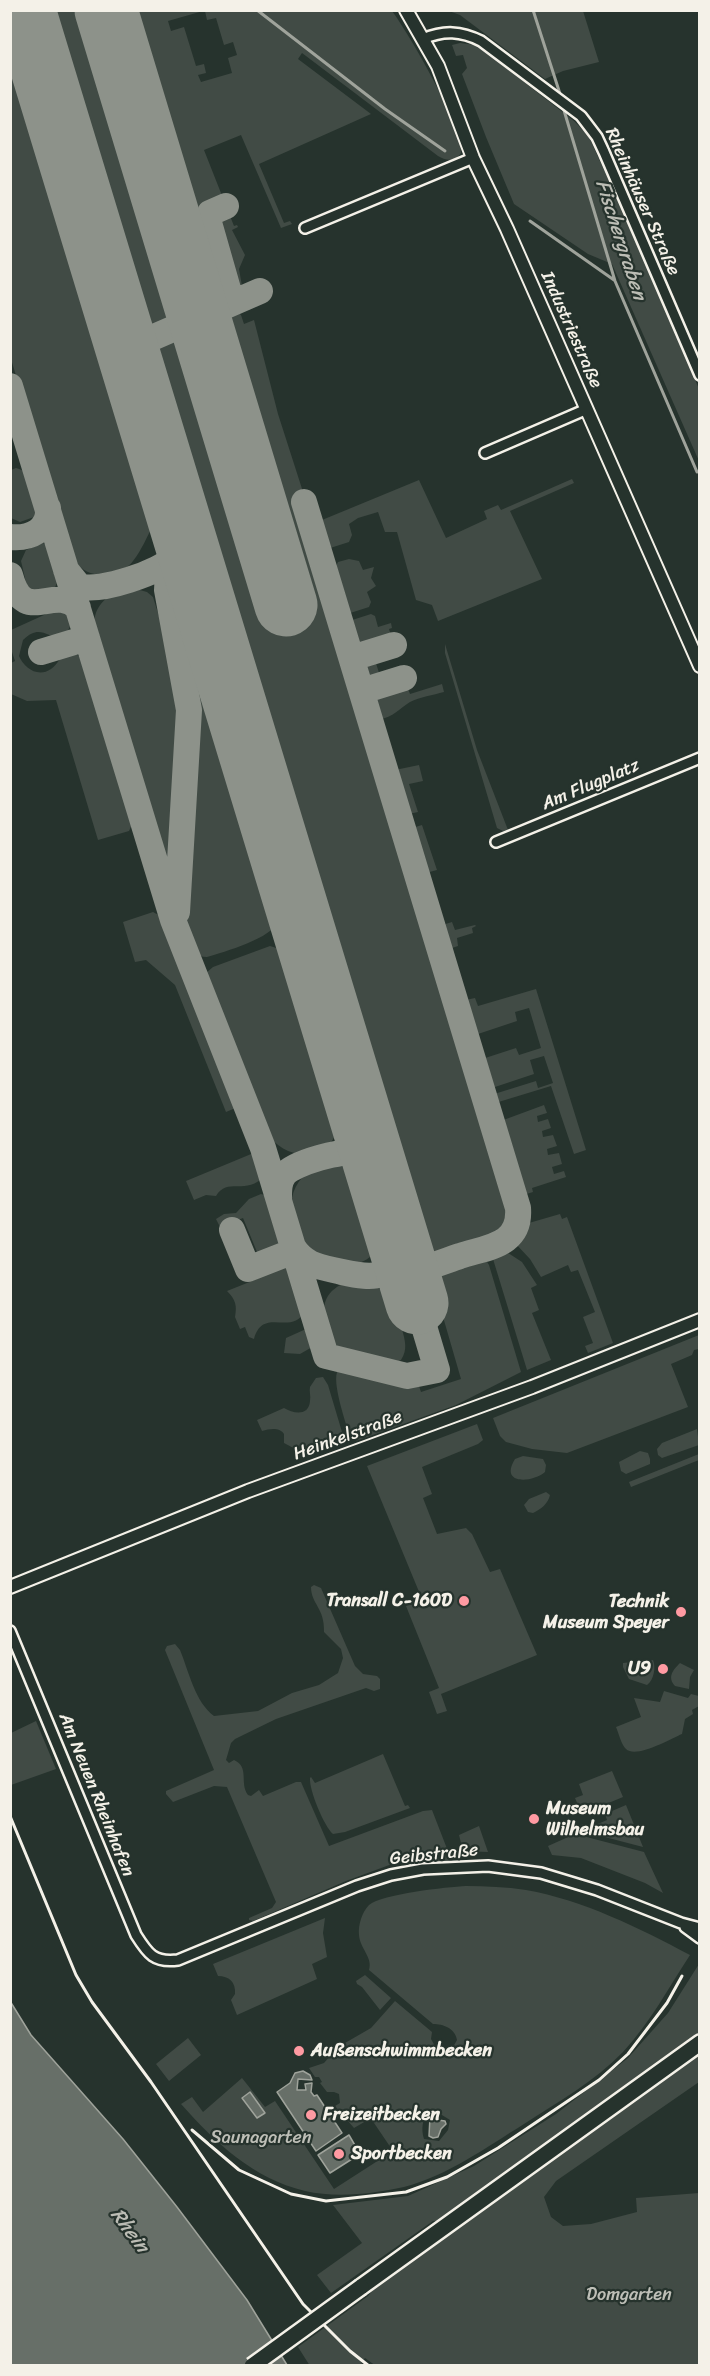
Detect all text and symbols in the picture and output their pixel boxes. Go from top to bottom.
street label: Rheinhäuser Straße [600,125,684,279]
water label: Fischergraben [589,177,651,303]
street label: Industriestraße [536,268,606,392]
street label: Am Flugplatz [539,755,643,815]
street label: Heinkelstraße [291,1406,405,1466]
place label: Transall C-160D [326,1590,452,1612]
place label: Technik Museum Speyer [543,1591,669,1634]
marker: Transall C-160D [457,1594,471,1608]
marker: Technik Museum Speyer [674,1605,688,1619]
place label: U9 [628,1658,651,1680]
marker: U9 [656,1662,670,1676]
street label: Am Neuen Rheinhafen [53,1710,139,1880]
place label: Museum Wilhelmsbau [546,1798,644,1840]
marker: Museum Wilhelmsbau [527,1812,541,1826]
street label: Geibstraße [389,1840,479,1870]
place label: Außenschwimmbecken [311,2040,492,2062]
marker: Außenschwimmbecken [292,2044,306,2058]
place label: Freizeitbecken [323,2104,440,2126]
marker: Freizeitbecken [304,2108,318,2122]
park label: Saunagarten [210,2127,312,2149]
place label: Sportbecken [351,2143,452,2165]
marker: Sportbecken [332,2147,346,2161]
water label: Rhein [105,2204,153,2258]
park label: Domgarten [586,2284,672,2306]

